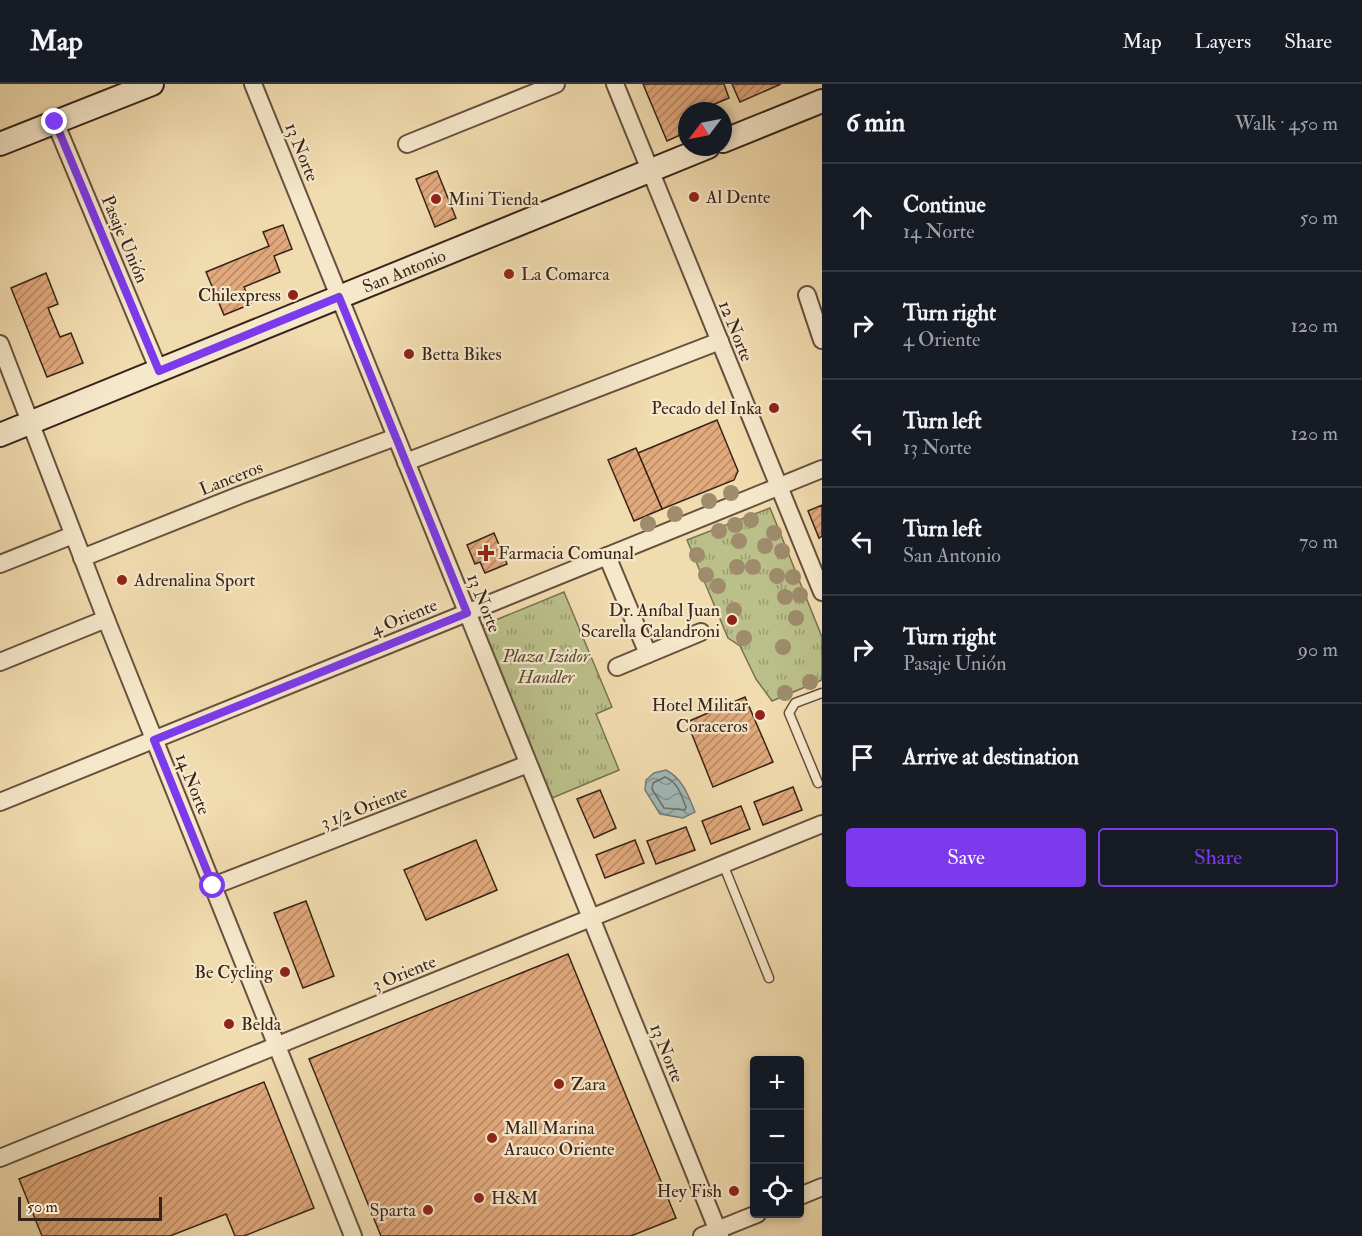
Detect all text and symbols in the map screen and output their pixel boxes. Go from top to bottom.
text: Map [30,24,83,59]
text: Map [1122,28,1162,55]
text: Layers [1195,28,1251,55]
text: Share [1284,28,1332,55]
north arrow [678,102,732,156]
text: 6 min [846,107,905,139]
route end [41,108,67,134]
text: Walk · 450 m [1235,111,1338,136]
street label: 13 Norte [279,119,324,185]
place label: Al Dente [705,186,771,209]
place label: Mini Tienda [448,188,540,211]
marker: Al Dente [687,190,701,204]
text: Continue [903,191,986,219]
street label: Pasaje Unión [96,192,153,287]
marker: Mini Tienda [429,192,443,206]
icon: ahead [846,201,879,234]
text: 50 m [1299,205,1338,230]
text: 14 Norte [903,219,975,244]
street label: San Antonio [359,244,450,299]
place label: La Comarca [521,263,610,286]
marker: La Comarca [502,267,516,281]
place label: Chilexpress [198,284,281,307]
marker: Chilexpress [286,288,300,302]
street label: 12 Norte [713,297,758,365]
text: Turn right [903,299,996,327]
icon: right [846,309,879,342]
text: 120 m [1291,313,1338,338]
text: 4 Oriente [903,327,980,352]
place label: Betta Bikes [421,343,502,366]
marker: Betta Bikes [402,347,416,361]
place label: Pecado del Inka [651,397,763,420]
marker: Pecado del Inka [767,401,781,415]
text: Turn left [903,407,982,435]
icon: left [846,417,879,450]
text: 120 m [1291,421,1338,446]
text: 13 Norte [903,435,971,460]
street label: Lanceros [196,456,266,501]
text: Turn left [903,515,982,543]
icon: left [846,525,879,558]
text: 70 m [1299,529,1338,554]
place label: Farmacia Comunal [498,542,634,565]
text: San Antonio [903,543,1001,568]
marker: Farmacia Comunal [479,546,493,560]
place label: Adrenalina Sport [133,569,256,592]
street label: 13 Norte [461,570,506,636]
marker: Adrenalina Sport [115,573,129,587]
street label: 4 Oriente [368,594,441,641]
place label: Dr. Aníbal Juan Scarella Calandroni [581,599,720,643]
marker: Dr. Aníbal Juan Scarella Calandroni [725,613,739,627]
text: Turn right [903,623,996,651]
icon: right [846,633,879,666]
text: 90 m [1298,637,1338,662]
park label: Plaza Izidor Handler [501,645,591,689]
text: Pasaje Unión [903,651,1006,676]
place label: Hotel Militar Coraceros [652,694,748,738]
marker: Hotel Militar Coraceros [753,708,767,722]
icon: arrive [846,741,879,774]
text: Arrive at destination [903,743,1079,771]
street label: 14 Norte [170,750,215,819]
street label: 3 1/2 Oriente [318,780,411,834]
button: Save [846,828,1086,887]
button: Share [1098,828,1338,887]
route start [199,872,225,898]
street label: 3 Oriente [369,950,440,997]
place label: Be Cycling [194,961,274,984]
marker: Be Cycling [278,965,292,979]
place label: Belda [241,1013,282,1036]
marker: Belda [222,1017,236,1031]
street label: 13 Norte [644,1020,689,1086]
map controls [750,1056,804,1218]
button: + [750,1056,804,1110]
place label: Zara [571,1073,607,1096]
marker: Zara [552,1077,566,1091]
button: − [750,1110,804,1164]
place label: Mall Marina Arauco Oriente [503,1117,615,1161]
marker: Mall Marina Arauco Oriente [485,1131,499,1145]
button: locate [750,1164,804,1218]
place label: Hey Fish [657,1180,723,1203]
marker: Hey Fish [727,1184,741,1198]
place label: H&M [491,1187,538,1210]
marker: H&M [472,1191,486,1205]
scale bar [18,1194,162,1222]
text: 50 m [27,1197,58,1217]
place label: Sparta [370,1199,417,1222]
marker: Sparta [421,1203,435,1217]

